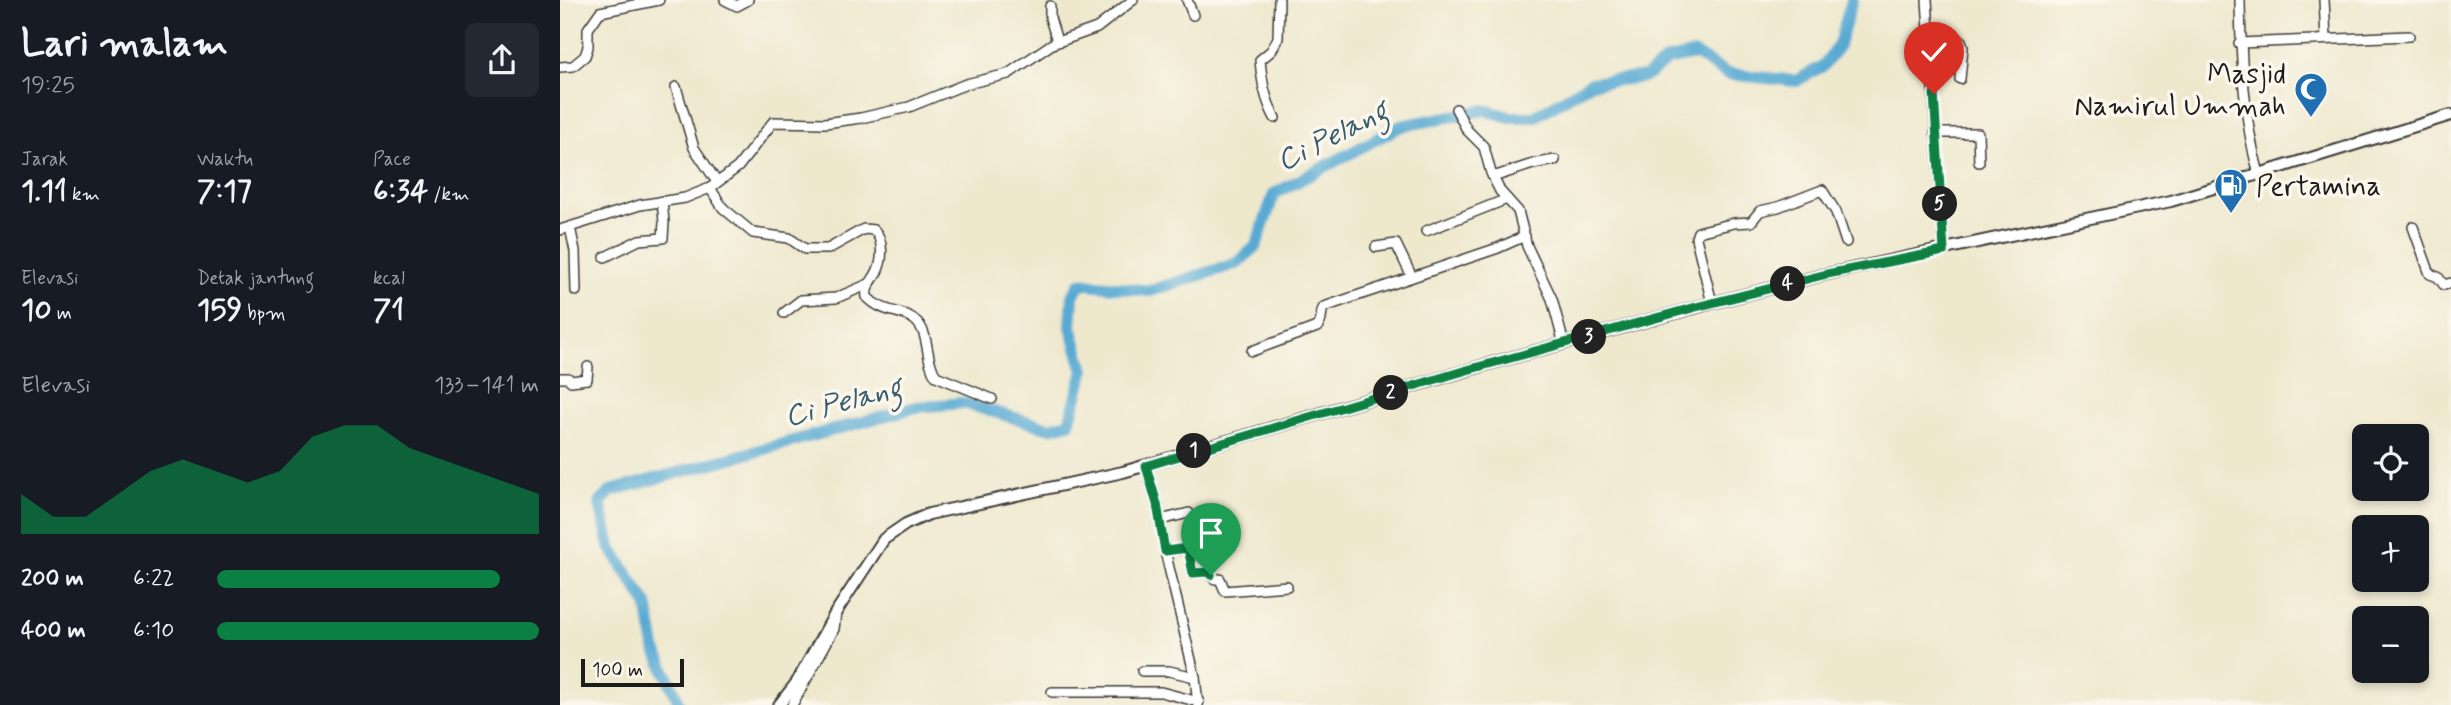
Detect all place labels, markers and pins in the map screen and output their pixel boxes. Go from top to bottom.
pin [1904,22,1964,94]
place label: Masjid Namirul Ummah [2074,57,2286,126]
mosque icon: Masjid Namirul Ummah [2292,70,2330,119]
fuel station icon: Pertamina [2212,166,2250,215]
place label: Pertamina [2256,169,2381,206]
pin: 5 [1922,186,1958,222]
pin: 4 [1770,266,1806,302]
pin: 3 [1572,320,1606,354]
pin: 2 [1374,376,1408,410]
pin: 1 [1176,434,1212,468]
pin [1181,503,1241,575]

